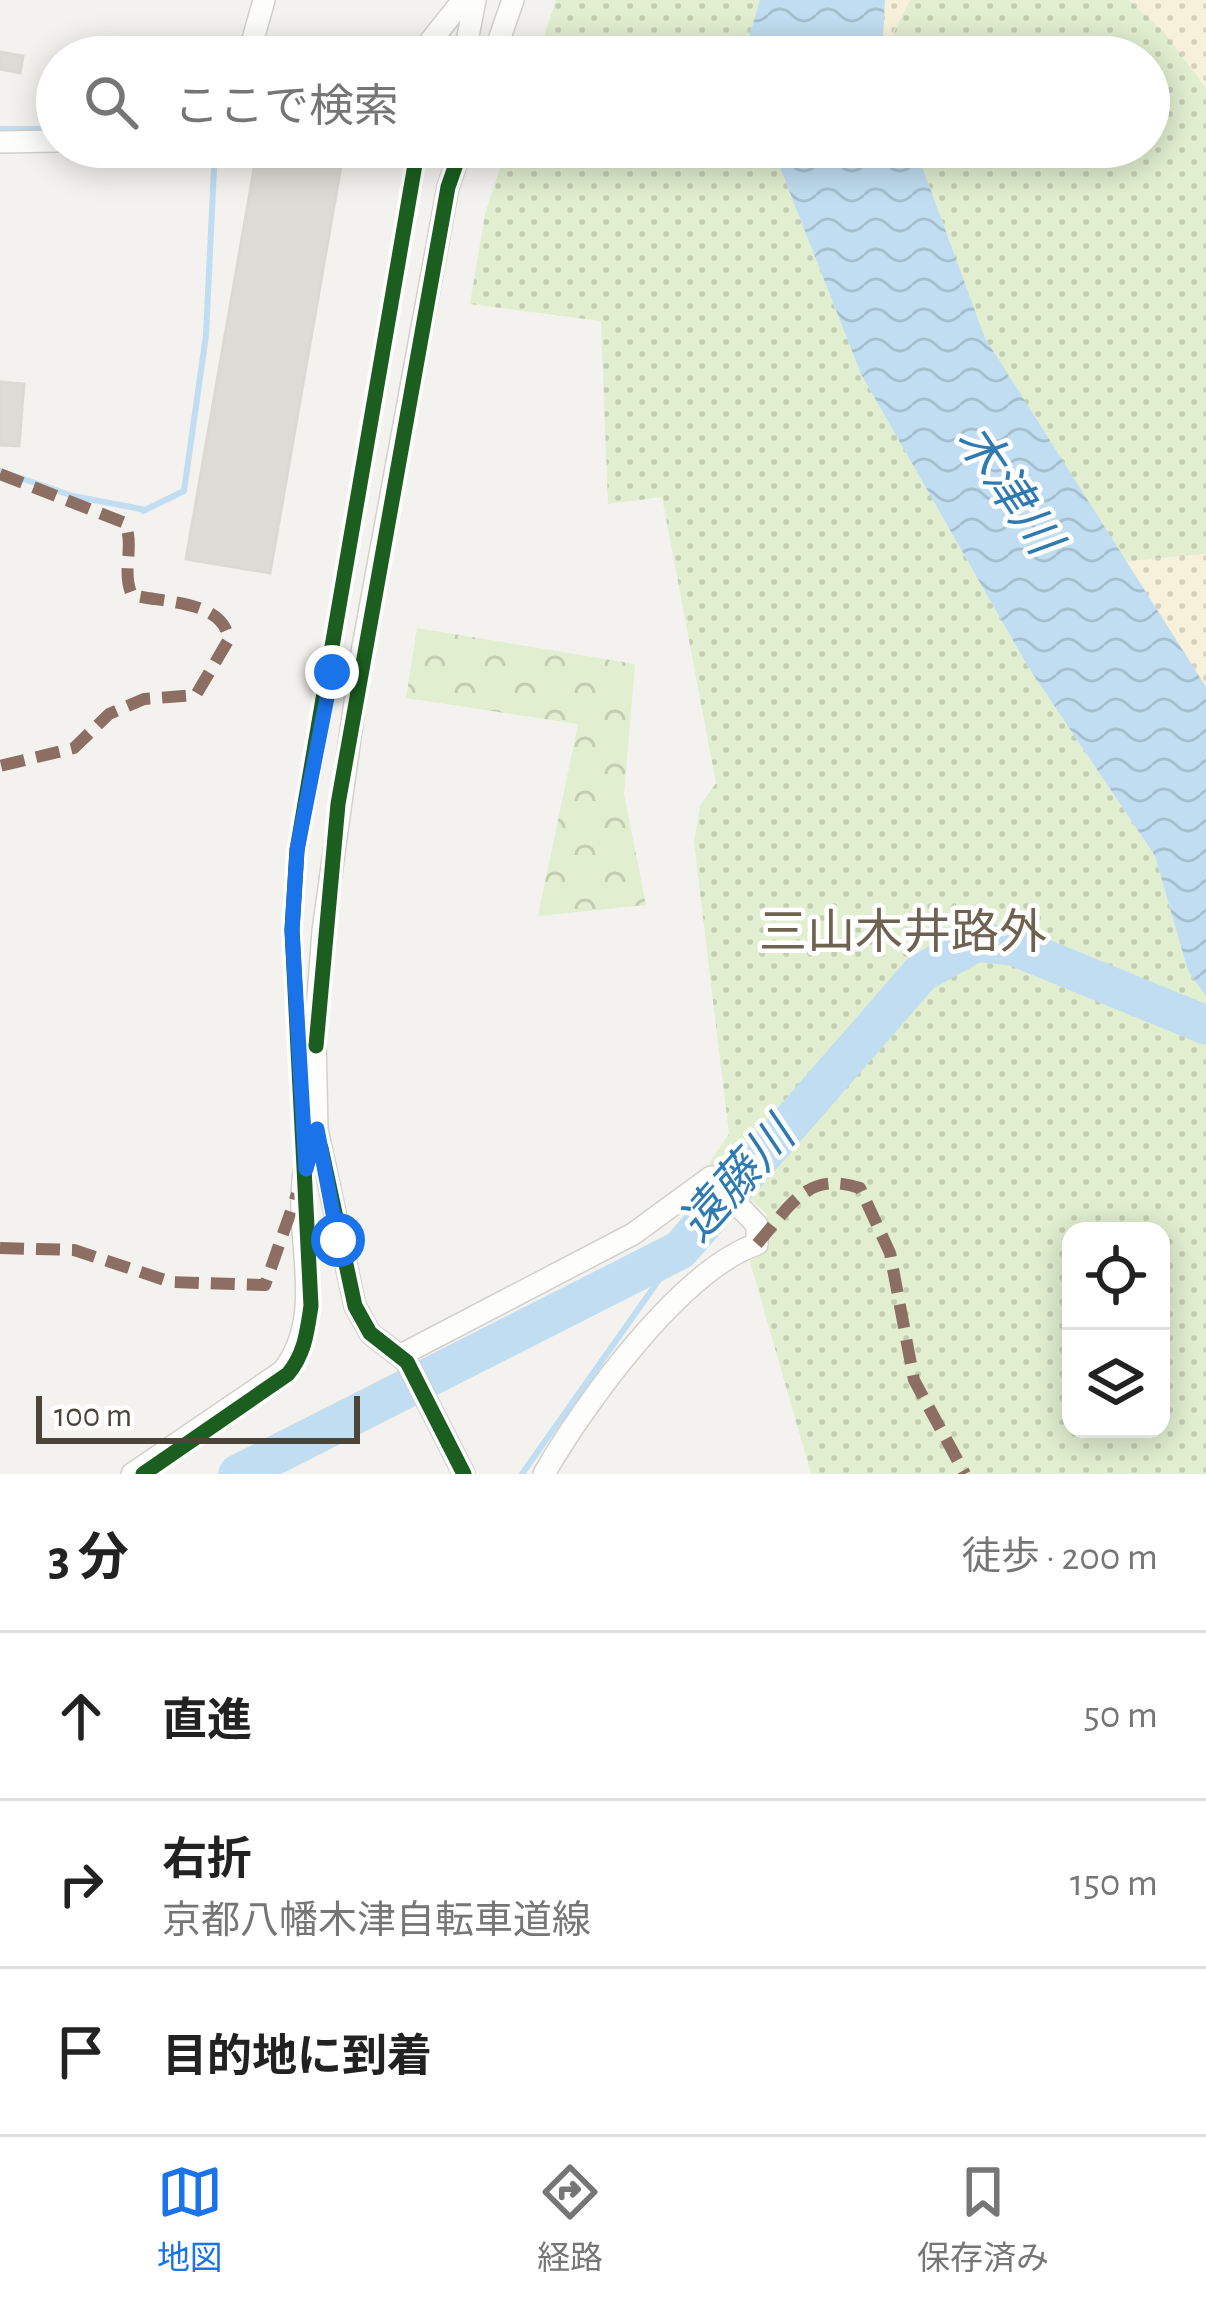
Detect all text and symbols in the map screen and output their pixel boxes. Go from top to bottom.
search box [36,36,1170,168]
icon: search [78,69,144,135]
text: ここで検索 [174,85,399,130]
water label: 木津川 [947,415,1072,567]
route end [305,645,359,699]
district label: 三山木井路外 [759,907,1047,958]
water label: 遠藤川 [670,1106,807,1251]
route start [311,1213,365,1267]
map controls [1062,1222,1170,1438]
button: locate [1062,1222,1170,1330]
button: layers [1062,1330,1170,1438]
scale bar [36,1390,360,1443]
text: 100 m [54,1400,132,1433]
text: 3 分 [48,1533,129,1584]
text: 徒歩 · 200 m [962,1538,1158,1577]
icon: ahead [48,1683,114,1749]
text: 50 m [1083,1696,1158,1735]
text: 直進 [162,1699,252,1744]
text: 右折 [162,1838,252,1883]
icon: right [48,1851,114,1917]
text: 150 m [1070,1864,1158,1903]
text: 京都八幡木津自転車道線 [162,1902,591,1941]
icon: arrive [48,2019,114,2085]
text: 目的地に到着 [162,2035,432,2080]
tab: 地図 [157,2159,223,2280]
tab: 経路 [537,2159,603,2280]
tab: 保存済み [917,2159,1049,2280]

